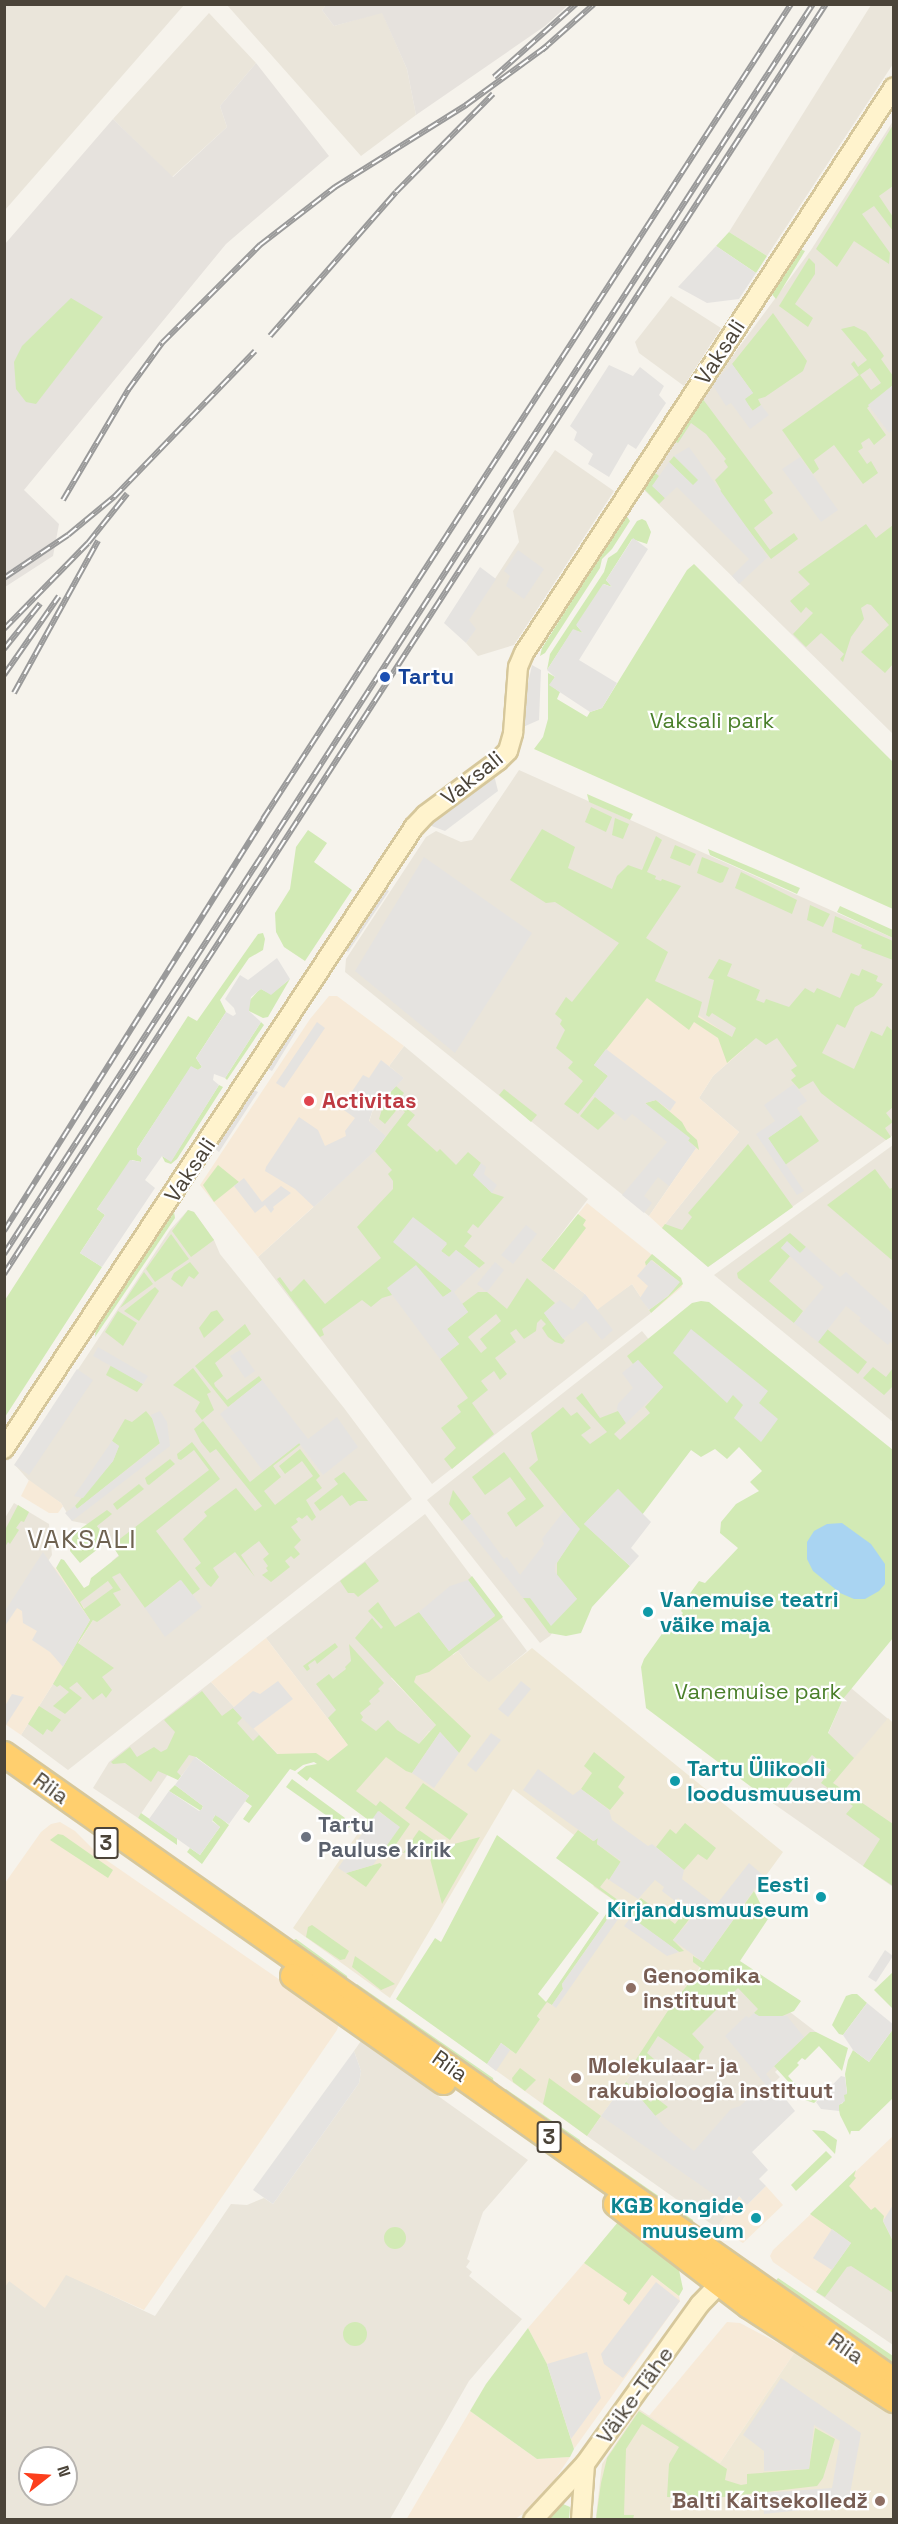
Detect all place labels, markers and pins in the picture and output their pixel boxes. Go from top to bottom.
place label: Tartu [398,664,454,690]
marker: Tartu [376,668,394,686]
place label: Activitas [322,1088,416,1114]
marker: Activitas [300,1092,318,1110]
place label: Vanemuise teatri väike maja [660,1586,839,1638]
marker: Vanemuise teatri väike maja [641,1605,655,1619]
place label: Tartu Ülikooli loodusmuuseum [687,1755,861,1807]
marker: Tartu Ülikooli loodusmuuseum [668,1774,682,1788]
place label: Tartu Pauluse kirik [318,1811,451,1862]
marker: Tartu Pauluse kirik [299,1830,313,1844]
place label: Eesti Kirjandusmuuseum [607,1871,809,1922]
marker: Eesti Kirjandusmuuseum [814,1890,828,1904]
place label: Genoomika instituut [643,1962,760,2014]
marker: Genoomika instituut [624,1981,638,1995]
place label: Molekulaar- ja rakubioloogia instituut [588,2052,833,2104]
marker: Molekulaar- ja rakubioloogia instituut [569,2071,583,2085]
place label: KGB kongide muuseum [611,2192,744,2244]
marker: KGB kongide muuseum [749,2211,763,2225]
place label: Balti Kaitsekolledž [672,2488,868,2514]
marker: Balti Kaitsekolledž [873,2494,887,2508]

